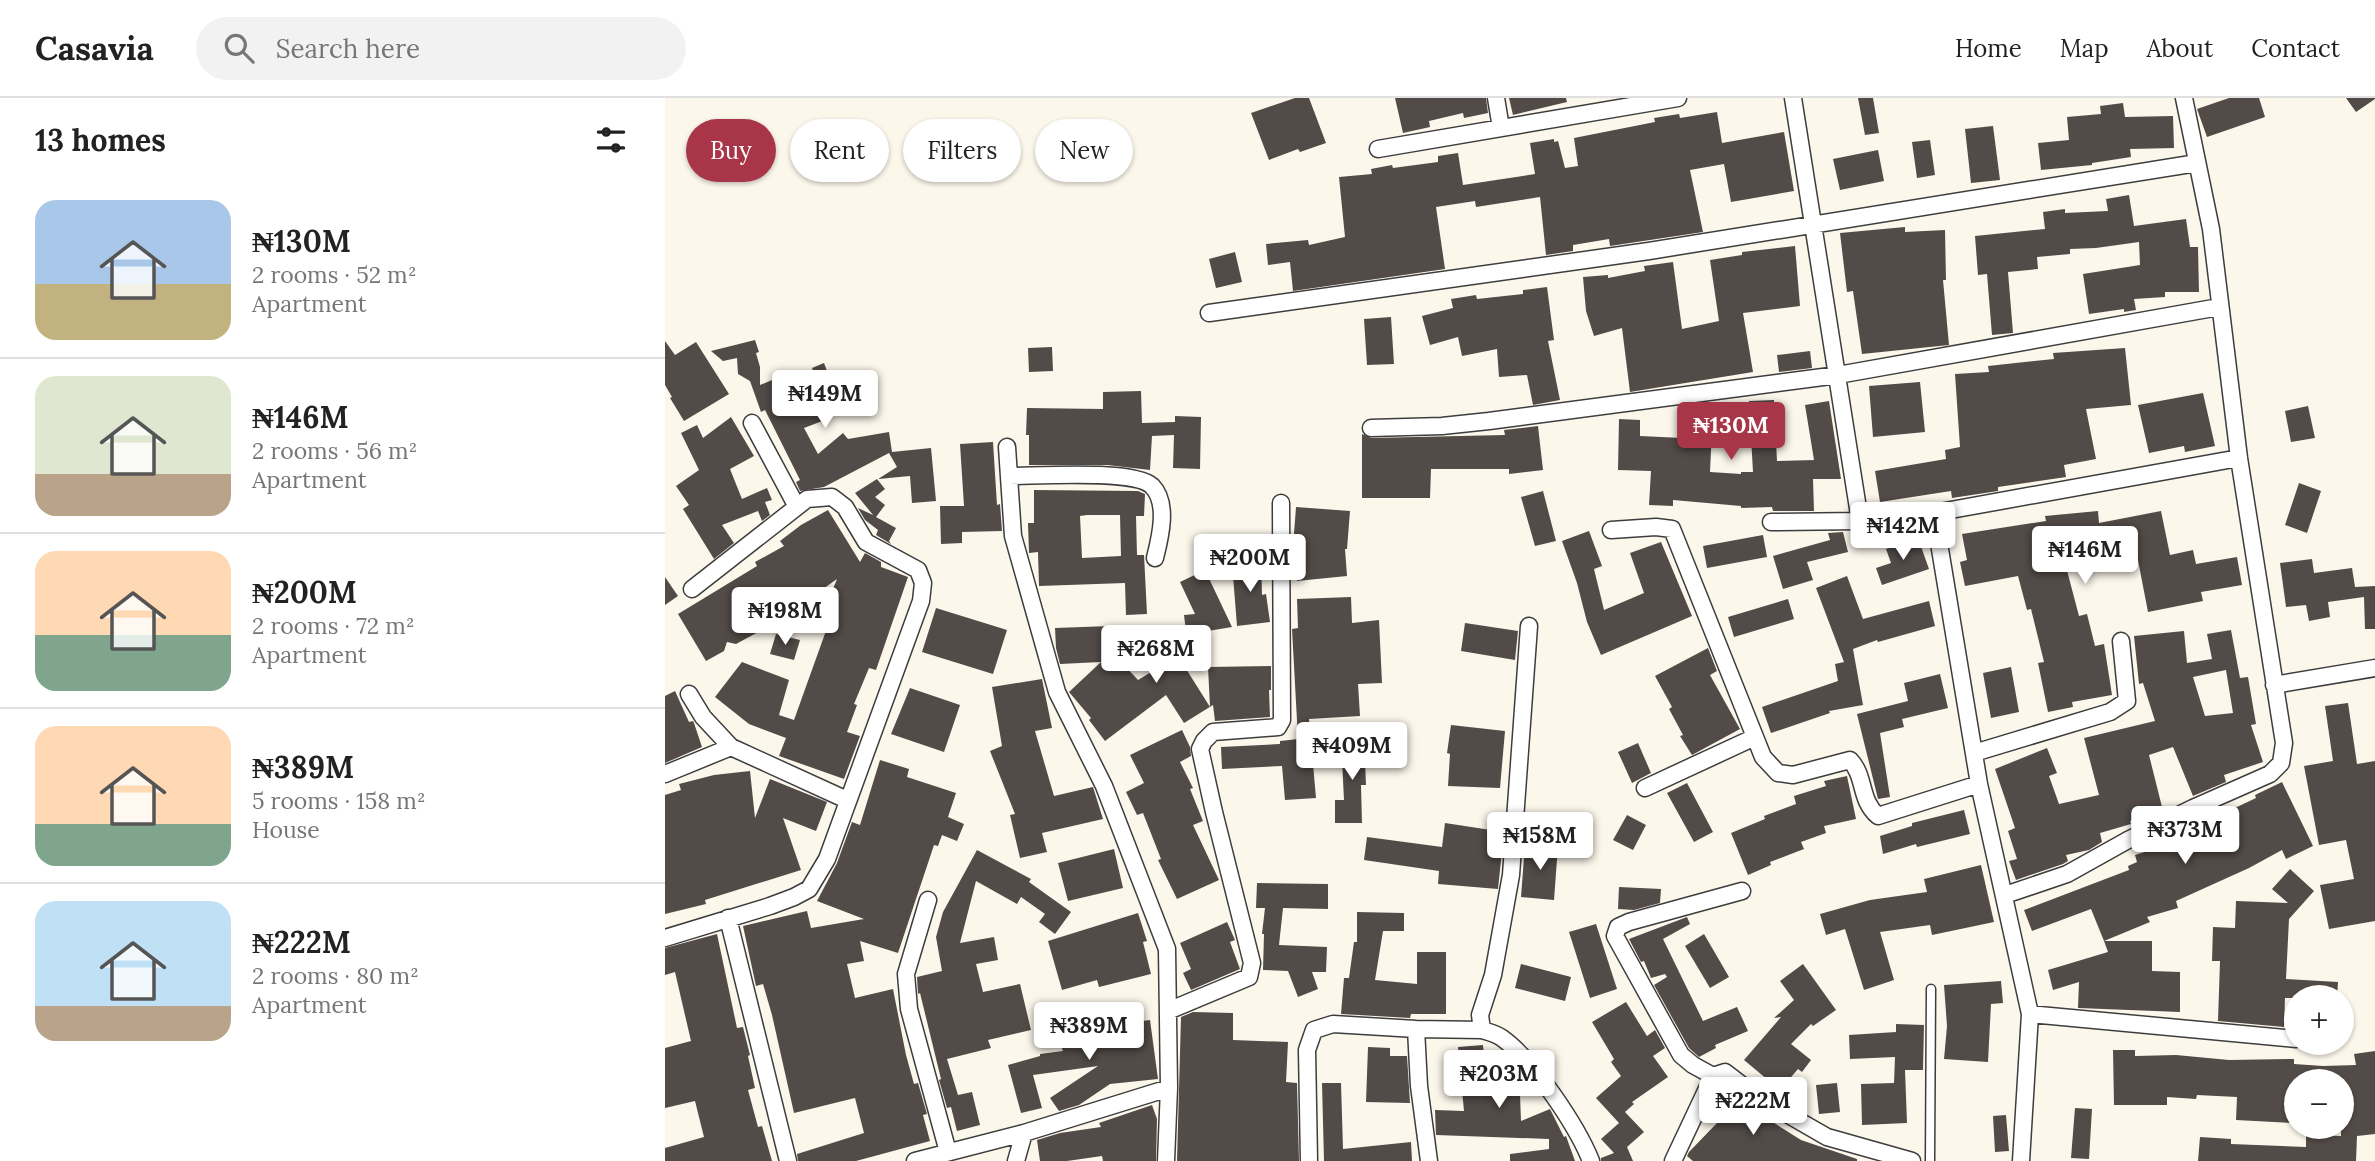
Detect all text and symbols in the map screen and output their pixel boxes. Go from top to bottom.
search box [196,17,686,80]
text: Casavia [35,27,154,69]
icon: search [220,29,258,67]
text: Search here [276,32,420,65]
text: Home [1955,33,2022,64]
text: Map [2060,33,2109,64]
text: About [2147,33,2213,64]
text: Contact [2251,33,2340,64]
chip: Buy [686,119,776,182]
chip: Rent [790,119,889,182]
chip: Filters [903,119,1021,182]
chip: New [1035,119,1133,182]
text: 13 homes [35,121,166,159]
icon: filters [592,121,630,159]
text: ₦130M [252,222,351,260]
icon: home [91,228,175,312]
text: 2 rooms · 52 m² [252,260,417,289]
text: Apartment [252,289,367,318]
pin: ₦149M [776,370,874,430]
text: ₦149M [788,378,862,407]
text: ₦146M [252,398,349,436]
pin: ₦130M [1682,402,1780,462]
icon: home [91,404,175,488]
text: ₦130M [1693,410,1769,439]
text: 2 rooms · 56 m² [252,436,417,465]
text: Apartment [252,465,367,494]
pin: ₦142M [1854,503,1952,562]
text: ₦142M [1866,510,1940,539]
pin: ₦146M [2036,526,2134,586]
pin: ₦200M [1201,534,1299,594]
text: ₦146M [2048,534,2122,563]
text: ₦200M [1210,542,1290,571]
text: ₦200M [252,573,357,611]
icon: home [91,579,175,663]
pin: ₦198M [736,588,834,647]
text: ₦198M [748,595,822,624]
text: 2 rooms · 72 m² [252,611,415,640]
pin: ₦268M [1107,626,1205,685]
text: ₦268M [1117,633,1195,662]
text: Apartment [252,640,367,669]
pin: ₦409M [1303,722,1401,782]
text: ₦409M [1312,730,1392,759]
text: ₦389M [252,748,354,786]
icon: home [91,754,175,838]
text: 5 rooms · 158 m² [252,786,426,815]
pin: ₦373M [2136,806,2234,866]
pin: ₦158M [1491,812,1589,872]
text: ₦373M [2147,814,2223,843]
text: House [252,815,320,844]
text: ₦158M [1503,820,1577,849]
text: ₦222M [252,923,351,961]
icon: home [91,929,175,1013]
text: 2 rooms · 80 m² [252,961,419,990]
map controls [2284,985,2354,1139]
button: + [2284,985,2354,1055]
text: Apartment [252,990,367,1019]
pin: ₦389M [1040,1002,1138,1062]
text: ₦389M [1050,1010,1128,1039]
pin: ₦203M [1450,1051,1548,1110]
text: ₦203M [1460,1058,1538,1087]
button: − [2284,1069,2354,1139]
pin: ₦222M [1704,1077,1802,1137]
text: ₦222M [1715,1085,1791,1114]

